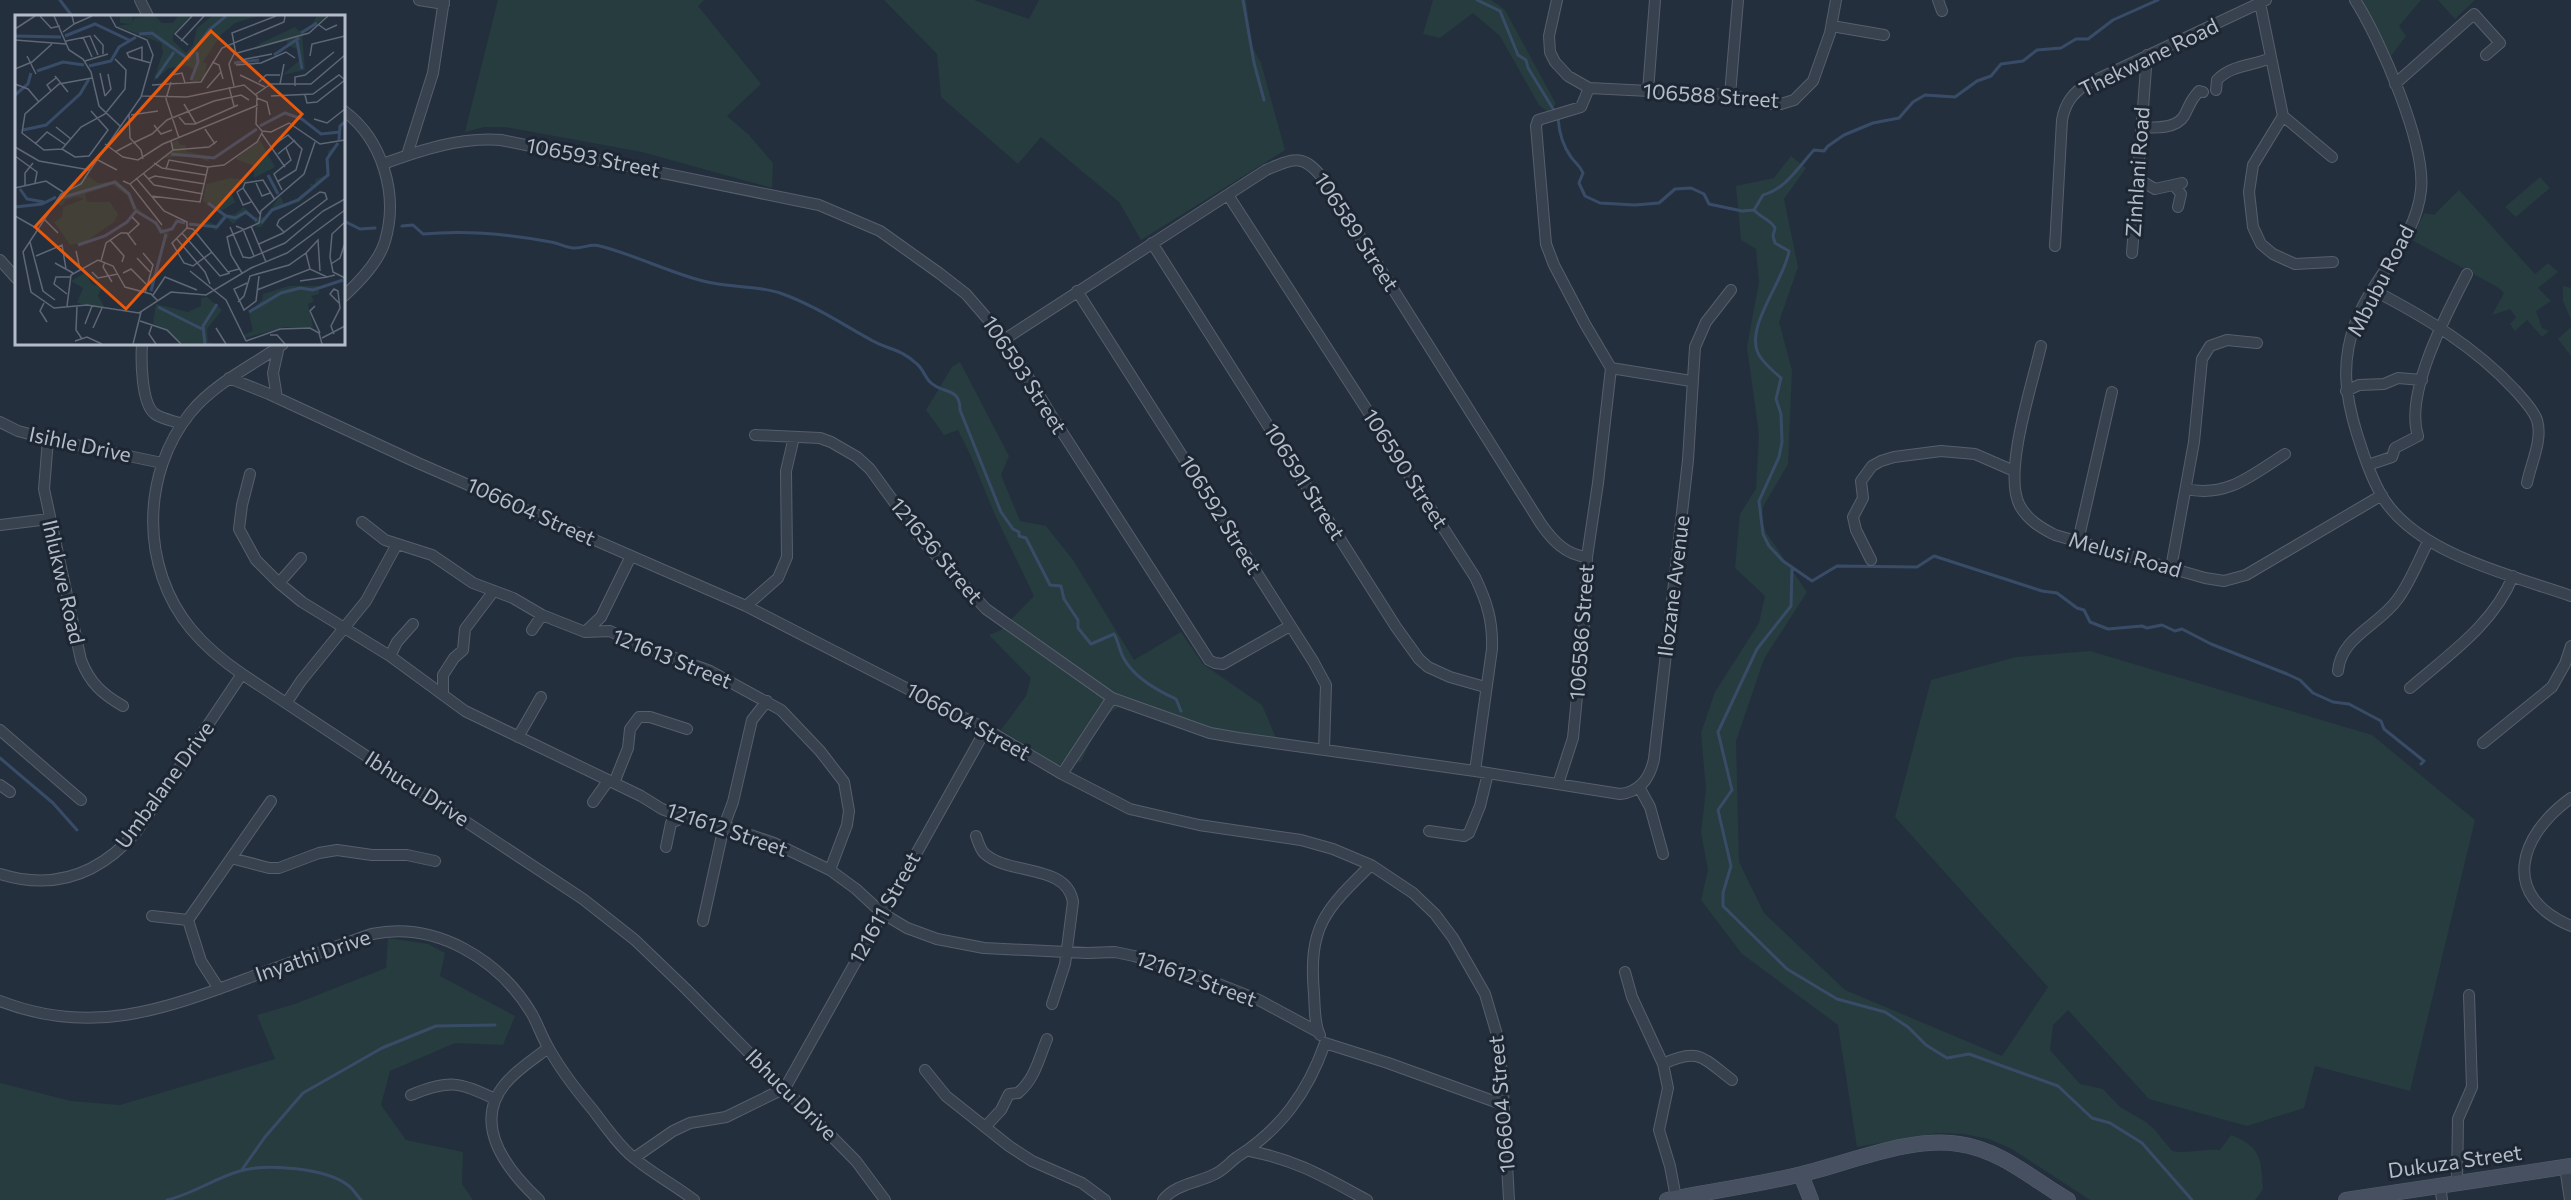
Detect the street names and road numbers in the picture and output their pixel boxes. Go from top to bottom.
street label: Thekwane Road [2075,12,2222,101]
street label: 106588 Street [1642,77,1780,112]
street label: Zinhlani Road [2119,106,2154,238]
street label: 106593 Street [524,131,662,182]
street label: 106589 Street [1310,167,1405,295]
street label: Mbubu Road [2341,221,2418,340]
street label: 106593 Street [978,311,1073,438]
street label: 106590 Street [1358,404,1454,533]
street label: 106591 Street [1260,418,1351,544]
street label: Isihle Drive [27,420,134,467]
street label: 106592 Street [1175,450,1268,578]
street label: 106604 Street [464,471,600,550]
street label: 121636 Street [886,492,989,608]
street label: Ilozane Avenue [1651,514,1694,658]
street label: Ihlukwe Road [38,517,91,646]
street label: Melusi Road [2066,526,2185,582]
street label: 106586 Street [1563,563,1598,701]
street label: 121613 Street [609,622,736,693]
street label: 106604 Street [902,676,1035,765]
street label: Umbalane Drive [109,716,218,853]
street label: Ibhucu Drive [361,745,474,831]
street label: 121612 Street [664,796,791,861]
street label: 121611 Street [843,847,925,967]
street label: Inyathi Drive [252,923,373,986]
street label: 121612 Street [1133,944,1260,1011]
street label: 106604 Street [1482,1034,1519,1174]
street label: Ibhucu Drive [741,1043,843,1145]
street label: Dukuza Street [2386,1139,2523,1182]

